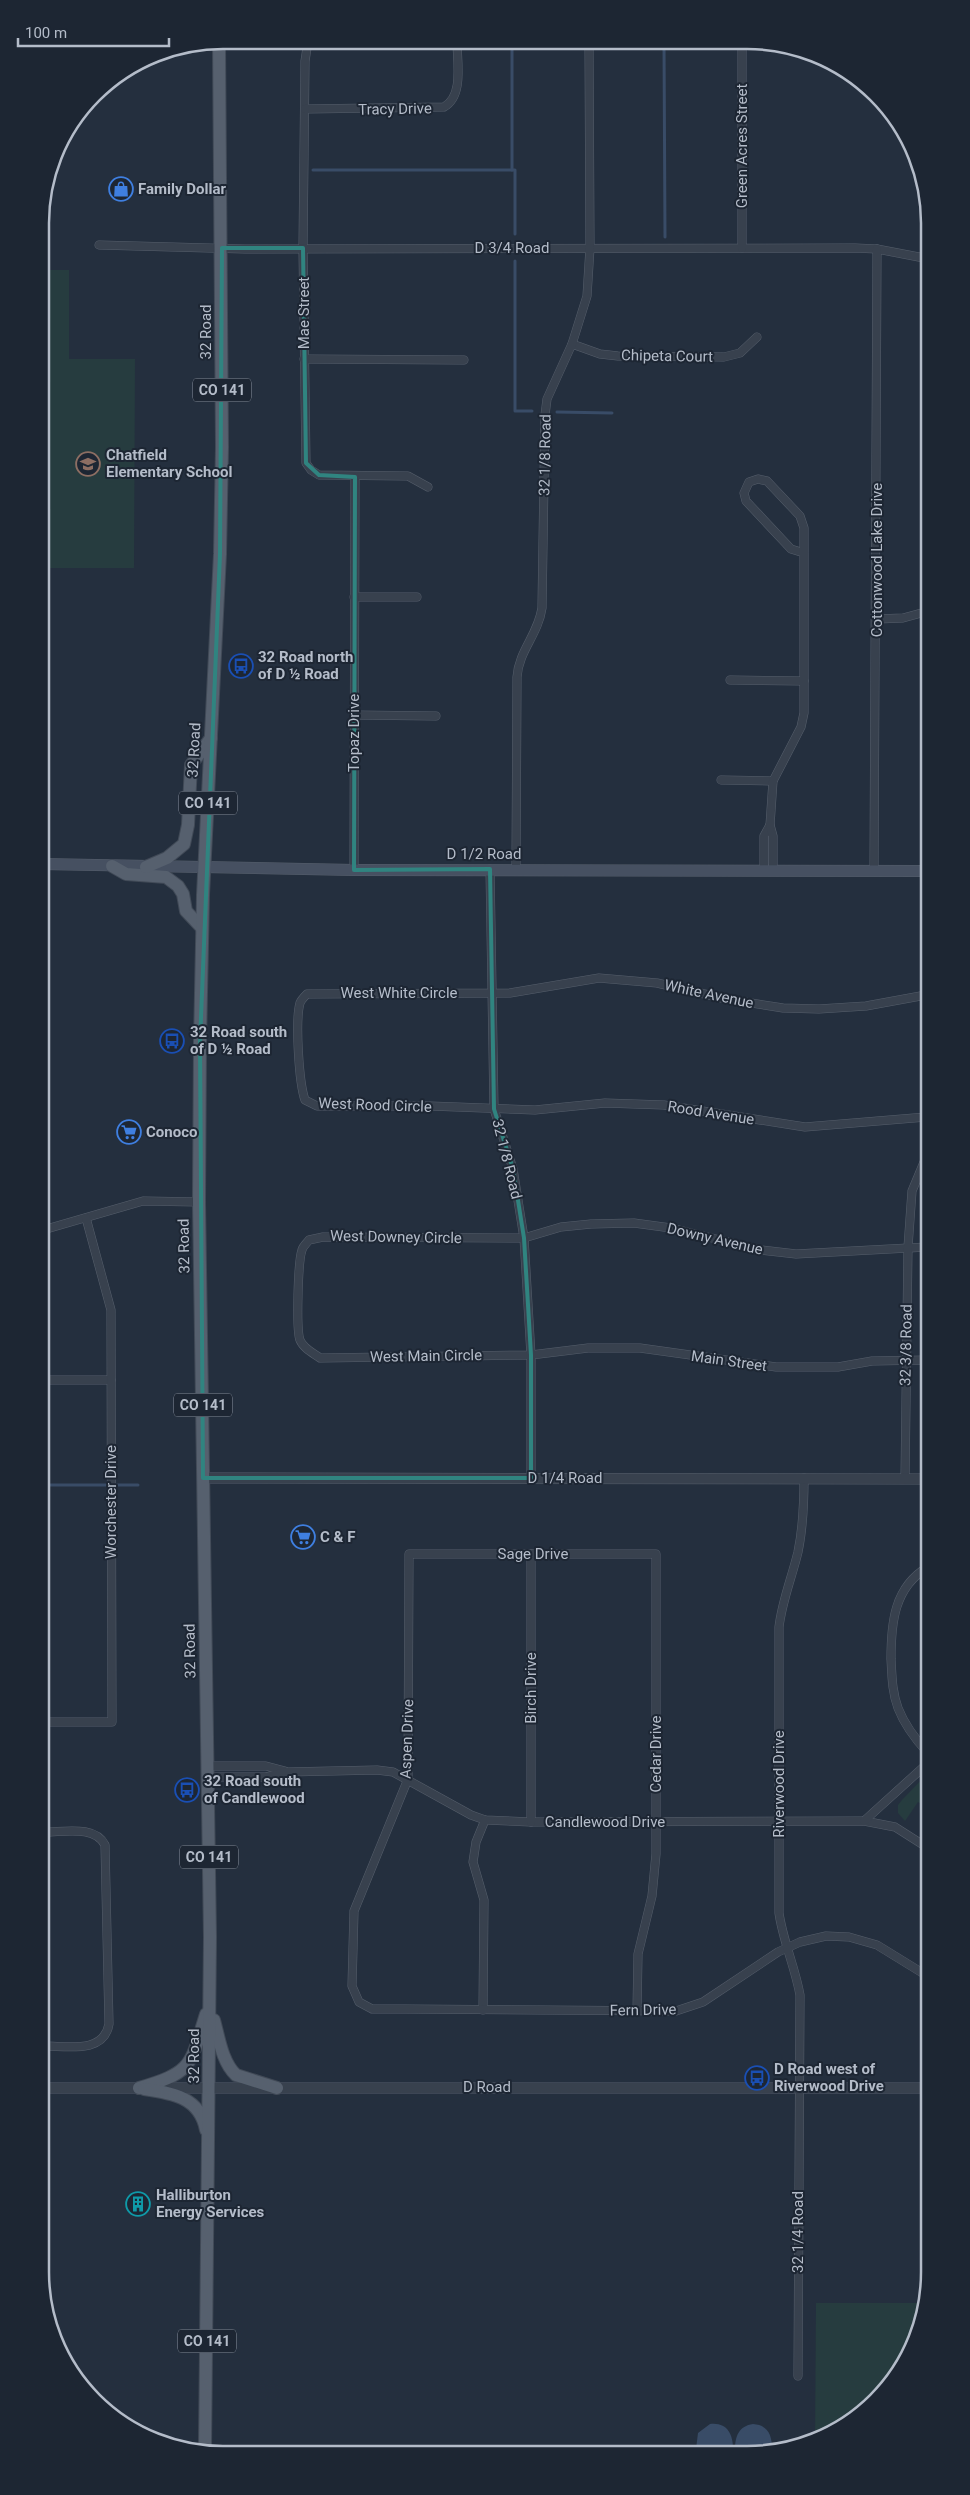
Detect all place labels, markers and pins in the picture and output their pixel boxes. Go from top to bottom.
shop icon: Family Dollar [108,176,134,202]
place label: Family Dollar [138,180,226,198]
place label: Chatfield Elementary School [106,446,232,481]
school or university icon: Chatfield Elementary School [75,451,101,477]
place label: 32 Road north of D ½ Road [258,648,353,683]
bus stop icon: 32 Road north of D ½ Road [228,653,254,679]
place label: 32 Road south of D ½ Road [190,1023,287,1058]
bus stop icon: 32 Road south of D ½ Road [159,1028,185,1054]
supermarket icon: Conoco [116,1119,142,1145]
place label: Conoco [146,1123,197,1141]
supermarket icon: C & F [290,1524,316,1550]
place label: C & F [320,1528,355,1546]
place label: 32 Road south of Candlewood [204,1772,305,1807]
bus stop icon: 32 Road south of Candlewood [174,1777,200,1803]
place label: D Road west of Riverwood Drive [774,2060,884,2095]
bus stop icon: D Road west of Riverwood Drive [744,2065,770,2091]
place label: Halliburton Energy Services [156,2186,265,2221]
building icon: Halliburton Energy Services [125,2191,151,2217]

